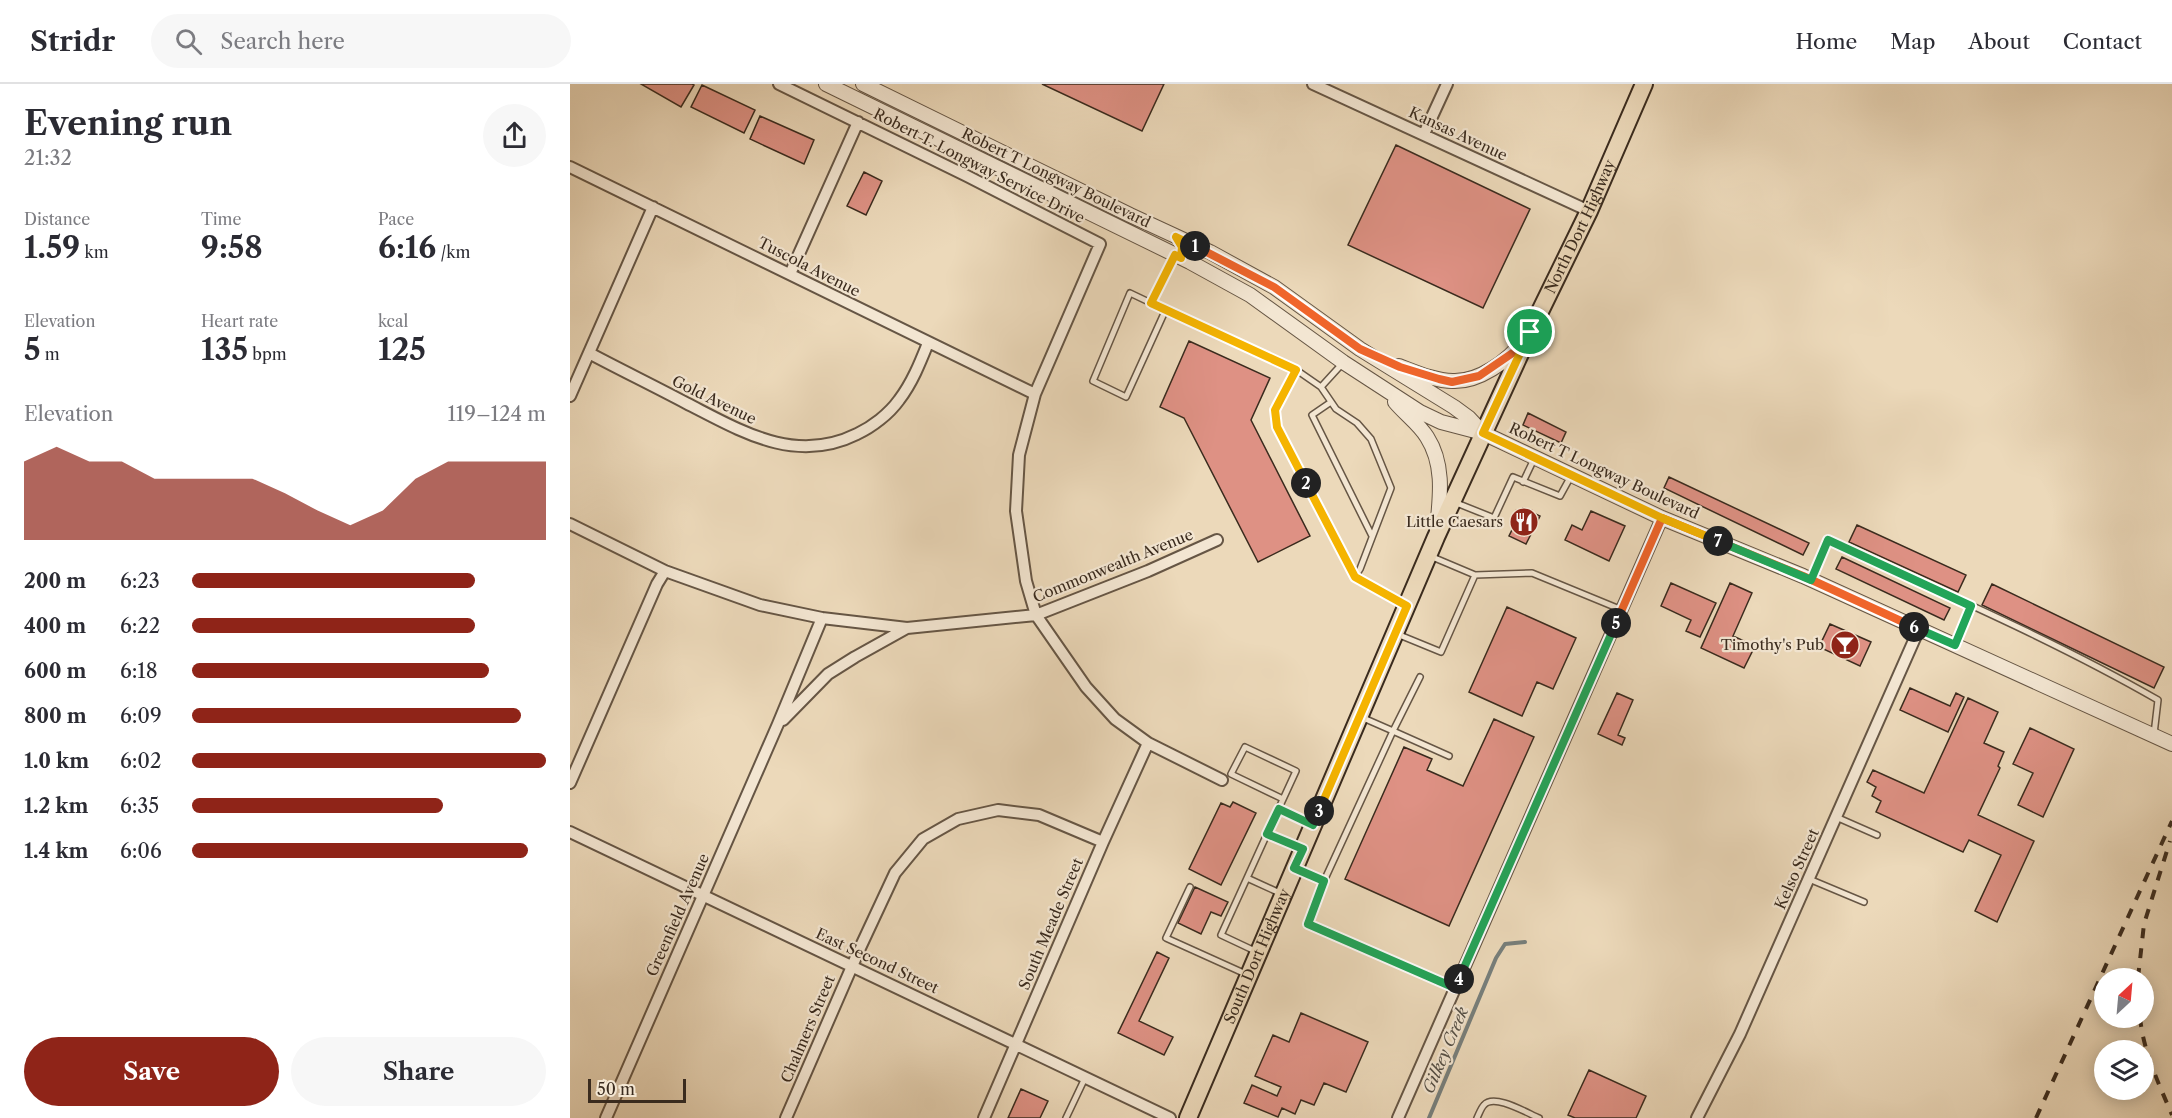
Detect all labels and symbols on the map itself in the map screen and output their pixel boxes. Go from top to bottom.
street label: Kansas Avenue [1406,102,1511,165]
street label: Robert T. Longway Service Drive [870,104,1088,227]
street label: Robert T Longway Boulevard [959,123,1154,232]
street label: North Dort Highway [1540,156,1619,296]
pin: 1 [1180,231,1210,261]
street label: Tuscola Avenue [755,233,864,301]
pin [1504,306,1555,357]
street label: Gold Avenue [669,371,760,428]
street label: Robert T Longway Boulevard [1506,418,1702,523]
pin: 2 [1291,468,1321,498]
restaurant icon: Little Caesars [1508,506,1540,538]
place label: Little Caesars [1406,512,1503,531]
street label: Commonwealth Avenue [1030,525,1196,606]
pin: 7 [1703,526,1733,556]
pin: 5 [1601,608,1631,638]
pin: 6 [1899,612,1929,642]
bar icon: Timothy's Pub [1829,629,1861,661]
place label: Timothy's Pub [1721,635,1824,654]
pin: 3 [1304,796,1334,826]
street label: Kelso Street [1770,825,1823,912]
street label: Greenfield Avenue [642,850,713,979]
street label: South Meade Street [1014,854,1087,993]
street label: South Dort Highway [1219,885,1294,1027]
street label: East Second Street [813,924,942,998]
pin: 4 [1444,964,1474,994]
north arrow [2094,968,2154,1028]
street label: Chalmers Street [776,972,839,1085]
water label: Gilkey Creek [1418,1003,1472,1096]
scale bar [588,1076,686,1104]

